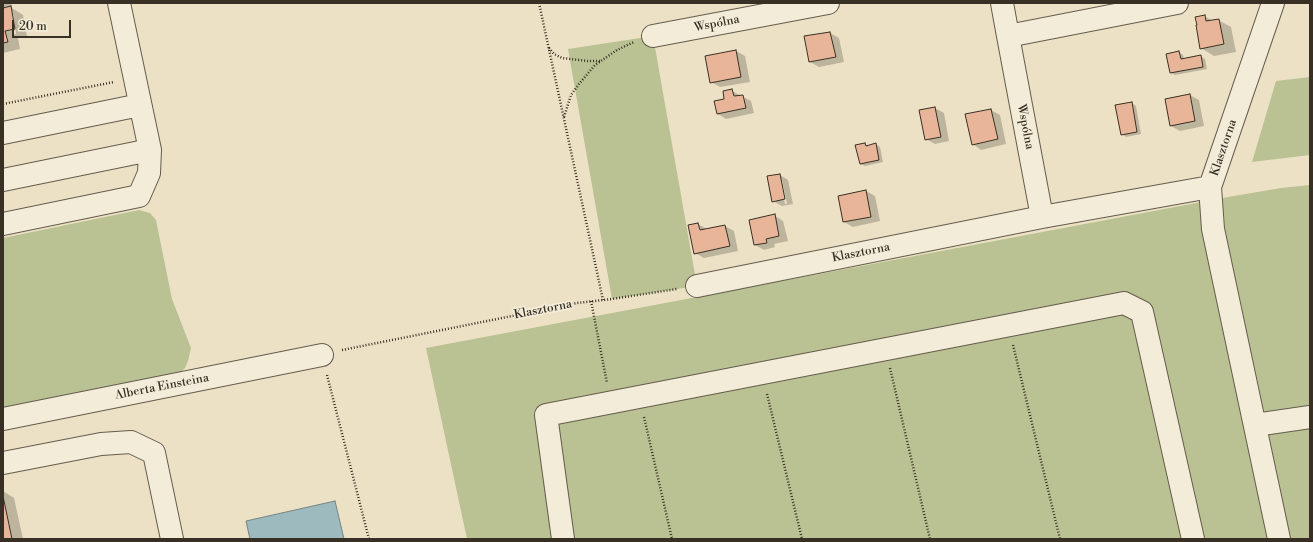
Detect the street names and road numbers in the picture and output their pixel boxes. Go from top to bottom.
street label: Wspólna [693,13,741,35]
street label: Wspólna [1014,103,1036,151]
street label: Klasztorna [1208,118,1240,178]
street label: Klasztorna [831,240,891,266]
street label: Klasztorna [513,297,573,323]
street label: Alberta Einsteina [114,371,210,403]

